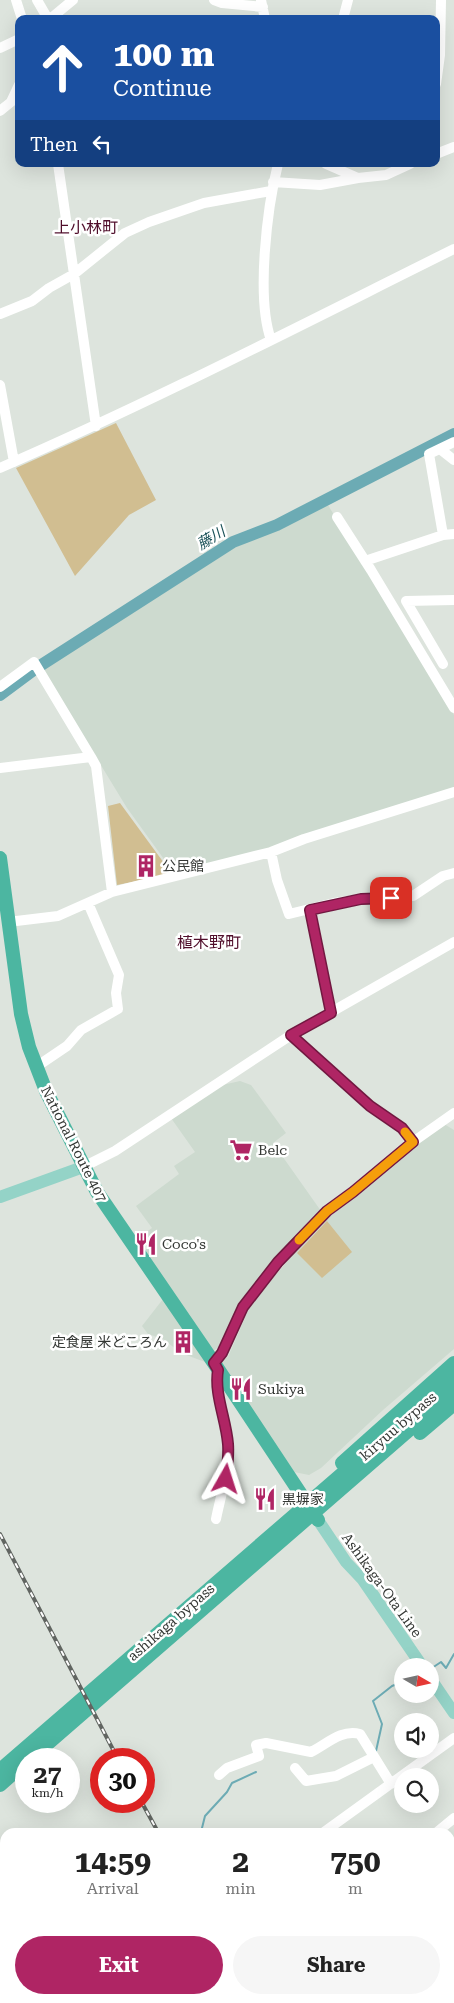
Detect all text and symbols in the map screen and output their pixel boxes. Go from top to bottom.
text: 100 m [113,34,214,75]
icon: ahead [30,35,95,100]
text: Continue [113,76,212,101]
icon: left [88,130,116,158]
text: Then [30,133,78,156]
district label: 上小林町 [54,218,118,237]
water label: 藤川 [194,522,230,553]
building icon: 公民館 [133,853,159,879]
place label: 公民館 [162,858,204,874]
pin [370,877,412,919]
icon: arrive [377,884,405,912]
district label: 植木野町 [177,933,241,952]
street label: National Route 407 [38,1083,110,1205]
supermarket icon: Belc [228,1137,254,1163]
place label: Belc [258,1142,287,1158]
restaurant icon: Coco's [133,1231,159,1257]
place label: Coco's [162,1236,206,1252]
building icon: 定食屋 米どころん [170,1329,196,1355]
place label: 定食屋 米どころん [52,1334,167,1350]
restaurant icon: Sukiya [228,1376,254,1402]
place label: Sukiya [258,1381,305,1397]
street label: kiryuu bypass [357,1388,440,1463]
position arrow [199,1452,251,1504]
restaurant icon: 黒塀家 [252,1486,278,1512]
place label: 黒塀家 [282,1491,324,1507]
street label: Ashikaga-Ota Line [339,1530,425,1640]
street label: ashikaga bypass [124,1580,218,1664]
north arrow [394,1658,439,1702]
map controls [394,1658,439,1813]
button: sound [394,1713,439,1758]
speed limit sign: 30 [90,1748,155,1813]
text: 27 [33,1760,62,1789]
button: search [394,1768,439,1813]
text: km/h [31,1786,64,1800]
text: 14:59 [74,1844,151,1879]
text: 2 [232,1844,249,1879]
text: 750 [330,1844,380,1879]
text: Arrival [87,1879,139,1898]
text: min [226,1879,256,1898]
text: m [348,1879,363,1898]
button: Exit [15,1936,223,1994]
button: Share [233,1936,440,1994]

